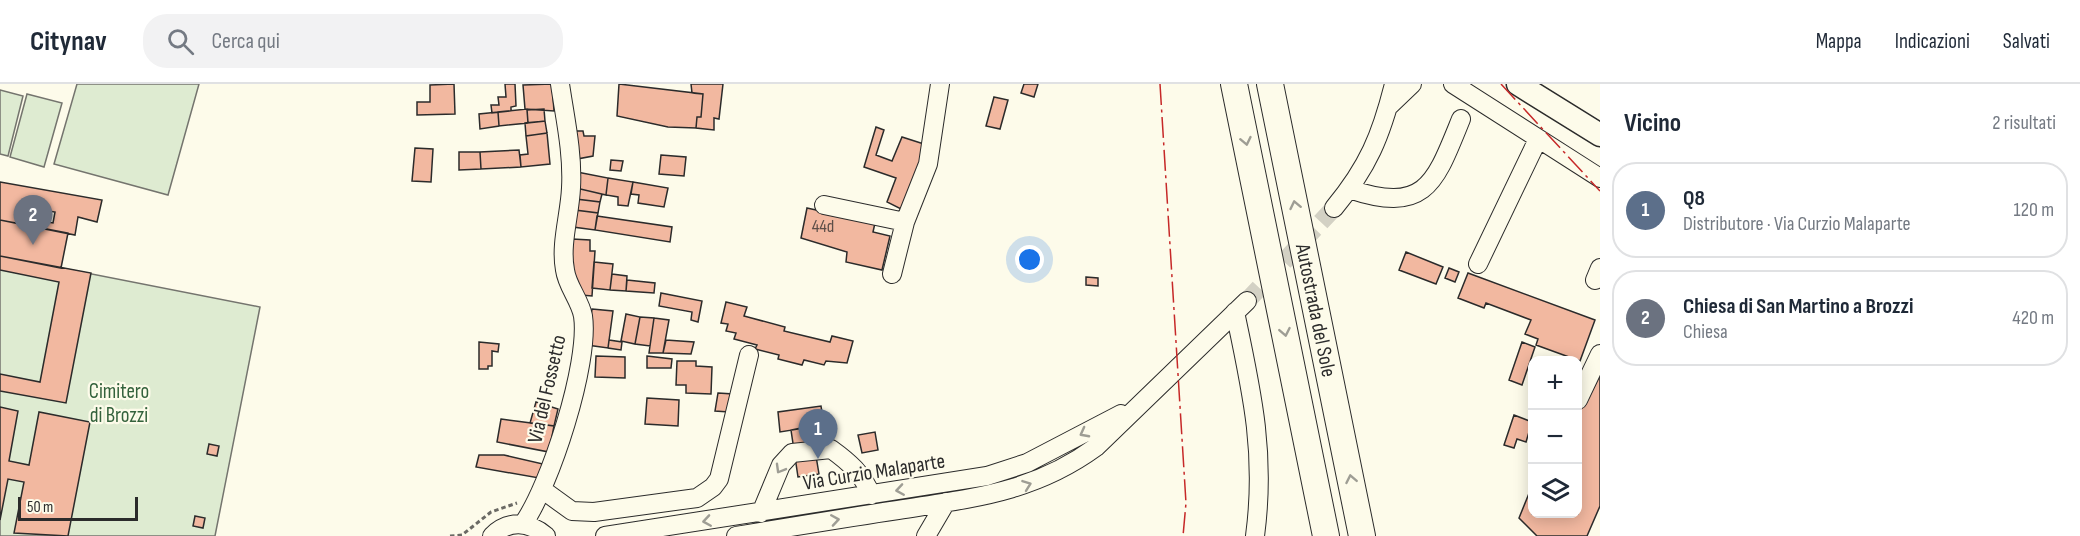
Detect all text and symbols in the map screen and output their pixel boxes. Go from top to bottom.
search box [143,14,563,68]
text: Citynav [30,25,107,58]
icon: search [164,25,197,58]
text: Cerca qui [212,28,280,55]
text: Mappa [1816,29,1862,54]
text: Indicazioni [1895,29,1970,54]
text: Salvati [2003,29,2050,54]
text: Vicino [1624,108,1681,139]
text: 2 risultati [1992,111,2056,135]
one-way arrow [1239,136,1252,146]
text: Q8 [1683,185,1705,212]
pin: 2 [14,196,52,245]
text: 1 [1642,198,1649,222]
text: 120 m [2014,198,2054,222]
one-way arrow [1289,201,1302,211]
text: Distributore · Via Curzio Malaparte [1683,212,1911,236]
house number: 44d [812,216,834,237]
street label: Autostrada del Sole [1290,241,1342,379]
your location [1015,245,1044,274]
text: Chiesa di San Martino a Brozzi [1683,293,1913,320]
text: 2 [1641,306,1650,330]
text: 420 m [2012,306,2054,330]
text: Chiesa [1683,320,1728,344]
one-way arrow [1278,327,1291,337]
street label: Via del Fossetto [522,333,572,445]
map controls [1528,356,1582,518]
button: + [1528,356,1582,410]
park label: Cimitero di Brozzi [89,379,149,428]
pin: 1 [798,410,838,459]
button: − [1528,410,1582,464]
one-way arrow [1079,425,1090,437]
street label: Via Curzio Malaparte [801,448,947,496]
one-way arrow [776,463,788,473]
button: layers [1528,464,1582,518]
one-way arrow [1345,474,1358,484]
one-way arrow [1021,479,1031,492]
one-way arrow [895,484,905,496]
scale bar [18,494,138,522]
text: 50 m [27,498,53,517]
one-way arrow [703,514,713,527]
one-way arrow [830,514,840,526]

